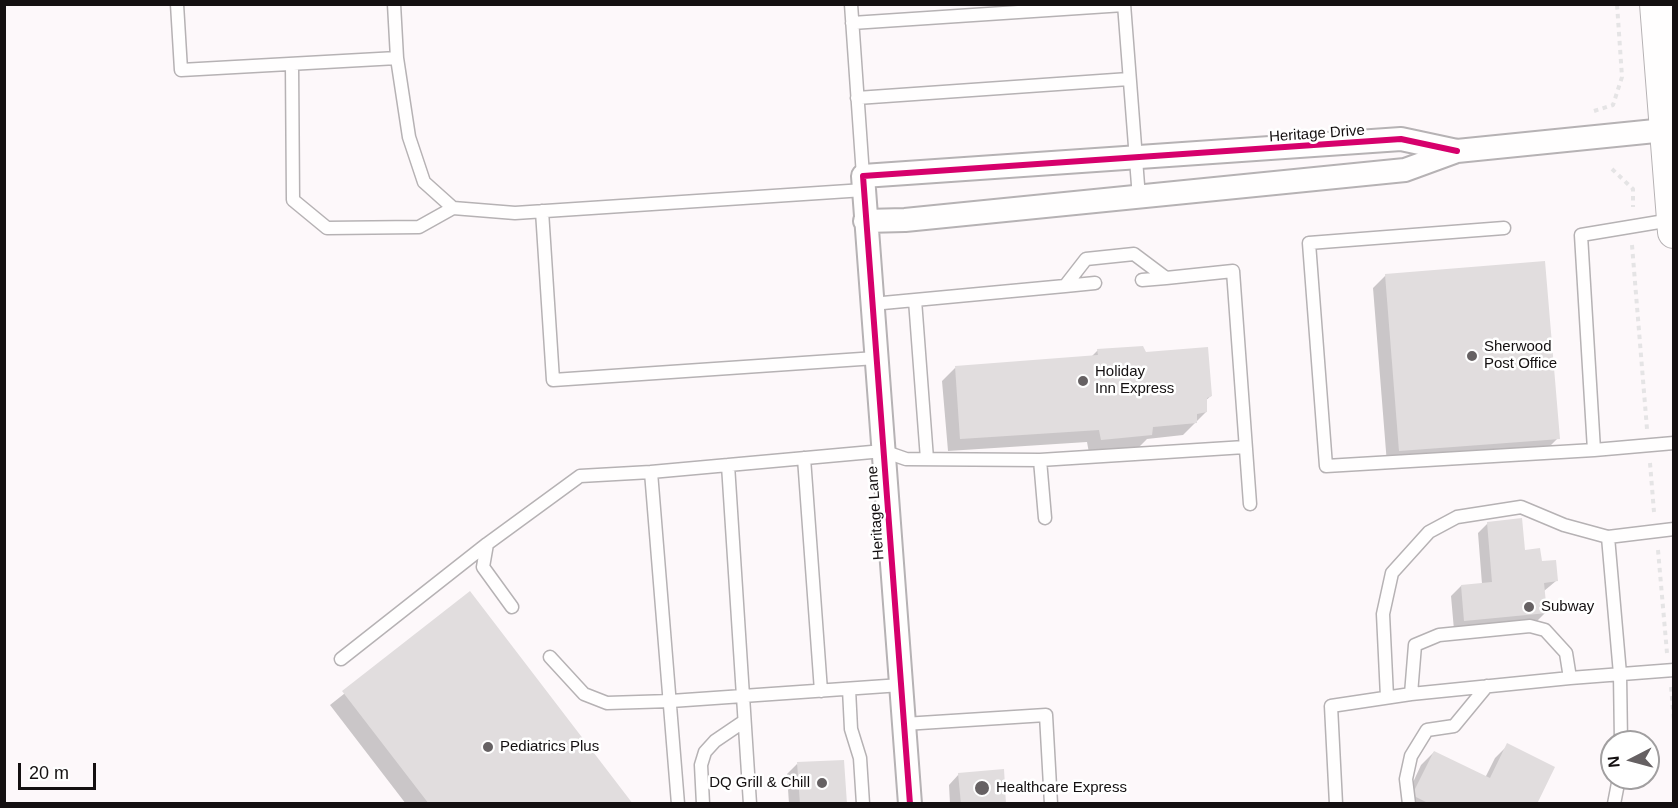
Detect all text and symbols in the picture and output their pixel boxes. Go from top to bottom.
street label: Heritage Drive [1269,122,1365,146]
place label: Sherwood Post Office [1484,338,1557,373]
marker: Sherwood Post Office [1465,349,1479,363]
place label: Holiday Inn Express [1095,363,1174,398]
marker: Holiday Inn Express [1076,374,1090,388]
street label: Heritage Lane [864,465,888,561]
place label: Subway [1541,598,1594,616]
marker: Subway [1522,600,1536,614]
north arrow [1600,730,1660,790]
place label: Pediatrics Plus [500,738,599,756]
marker: Pediatrics Plus [481,740,495,754]
scale bar [21,751,99,789]
text: N [1605,755,1623,768]
text: 20 m [29,763,69,783]
place label: DQ Grill & Chill [709,774,810,792]
marker: DQ Grill & Chill [815,776,829,790]
marker: Healthcare Express [973,779,991,797]
place label: Healthcare Express [996,779,1127,797]

